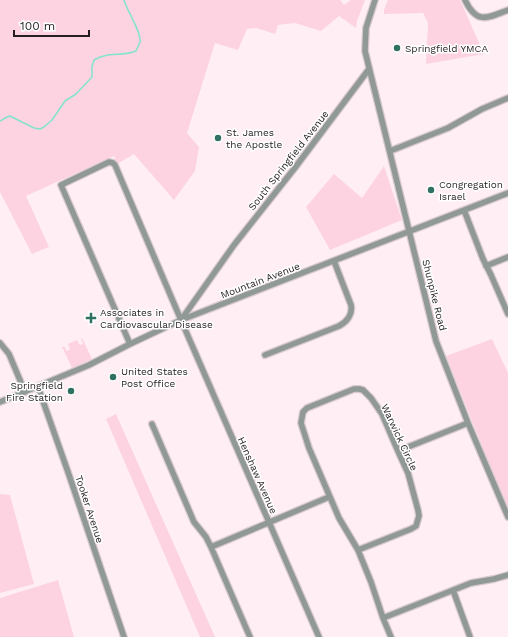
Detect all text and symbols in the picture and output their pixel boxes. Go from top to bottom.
scale bar [14,12,89,38]
text: 100 m [20,19,55,33]
marker: Springfield YMCA [392,43,402,53]
place label: Springfield YMCA [405,43,488,54]
street label: South Springfield Avenue [246,108,331,212]
place label: St. James the Apostle [226,127,283,150]
marker: St. James the Apostle [213,133,223,143]
place label: Congregation Israel [439,179,503,202]
marker: Congregation Israel [426,185,436,195]
street label: Shunpike Road [420,258,449,332]
street label: Mountain Avenue [219,260,301,301]
place label: Associates in Cardiovascular Disease [100,307,213,330]
marker: Associates in Cardiovascular Disease [85,312,97,324]
place label: United States Post Office [121,366,188,389]
marker: United States Post Office [108,372,118,382]
place label: Springfield Fire Station [6,380,63,403]
marker: Springfield Fire Station [66,386,76,396]
street label: Warwick Circle [379,402,420,473]
street label: Henshaw Avenue [236,435,279,515]
street label: Tooker Avenue [73,474,106,545]

